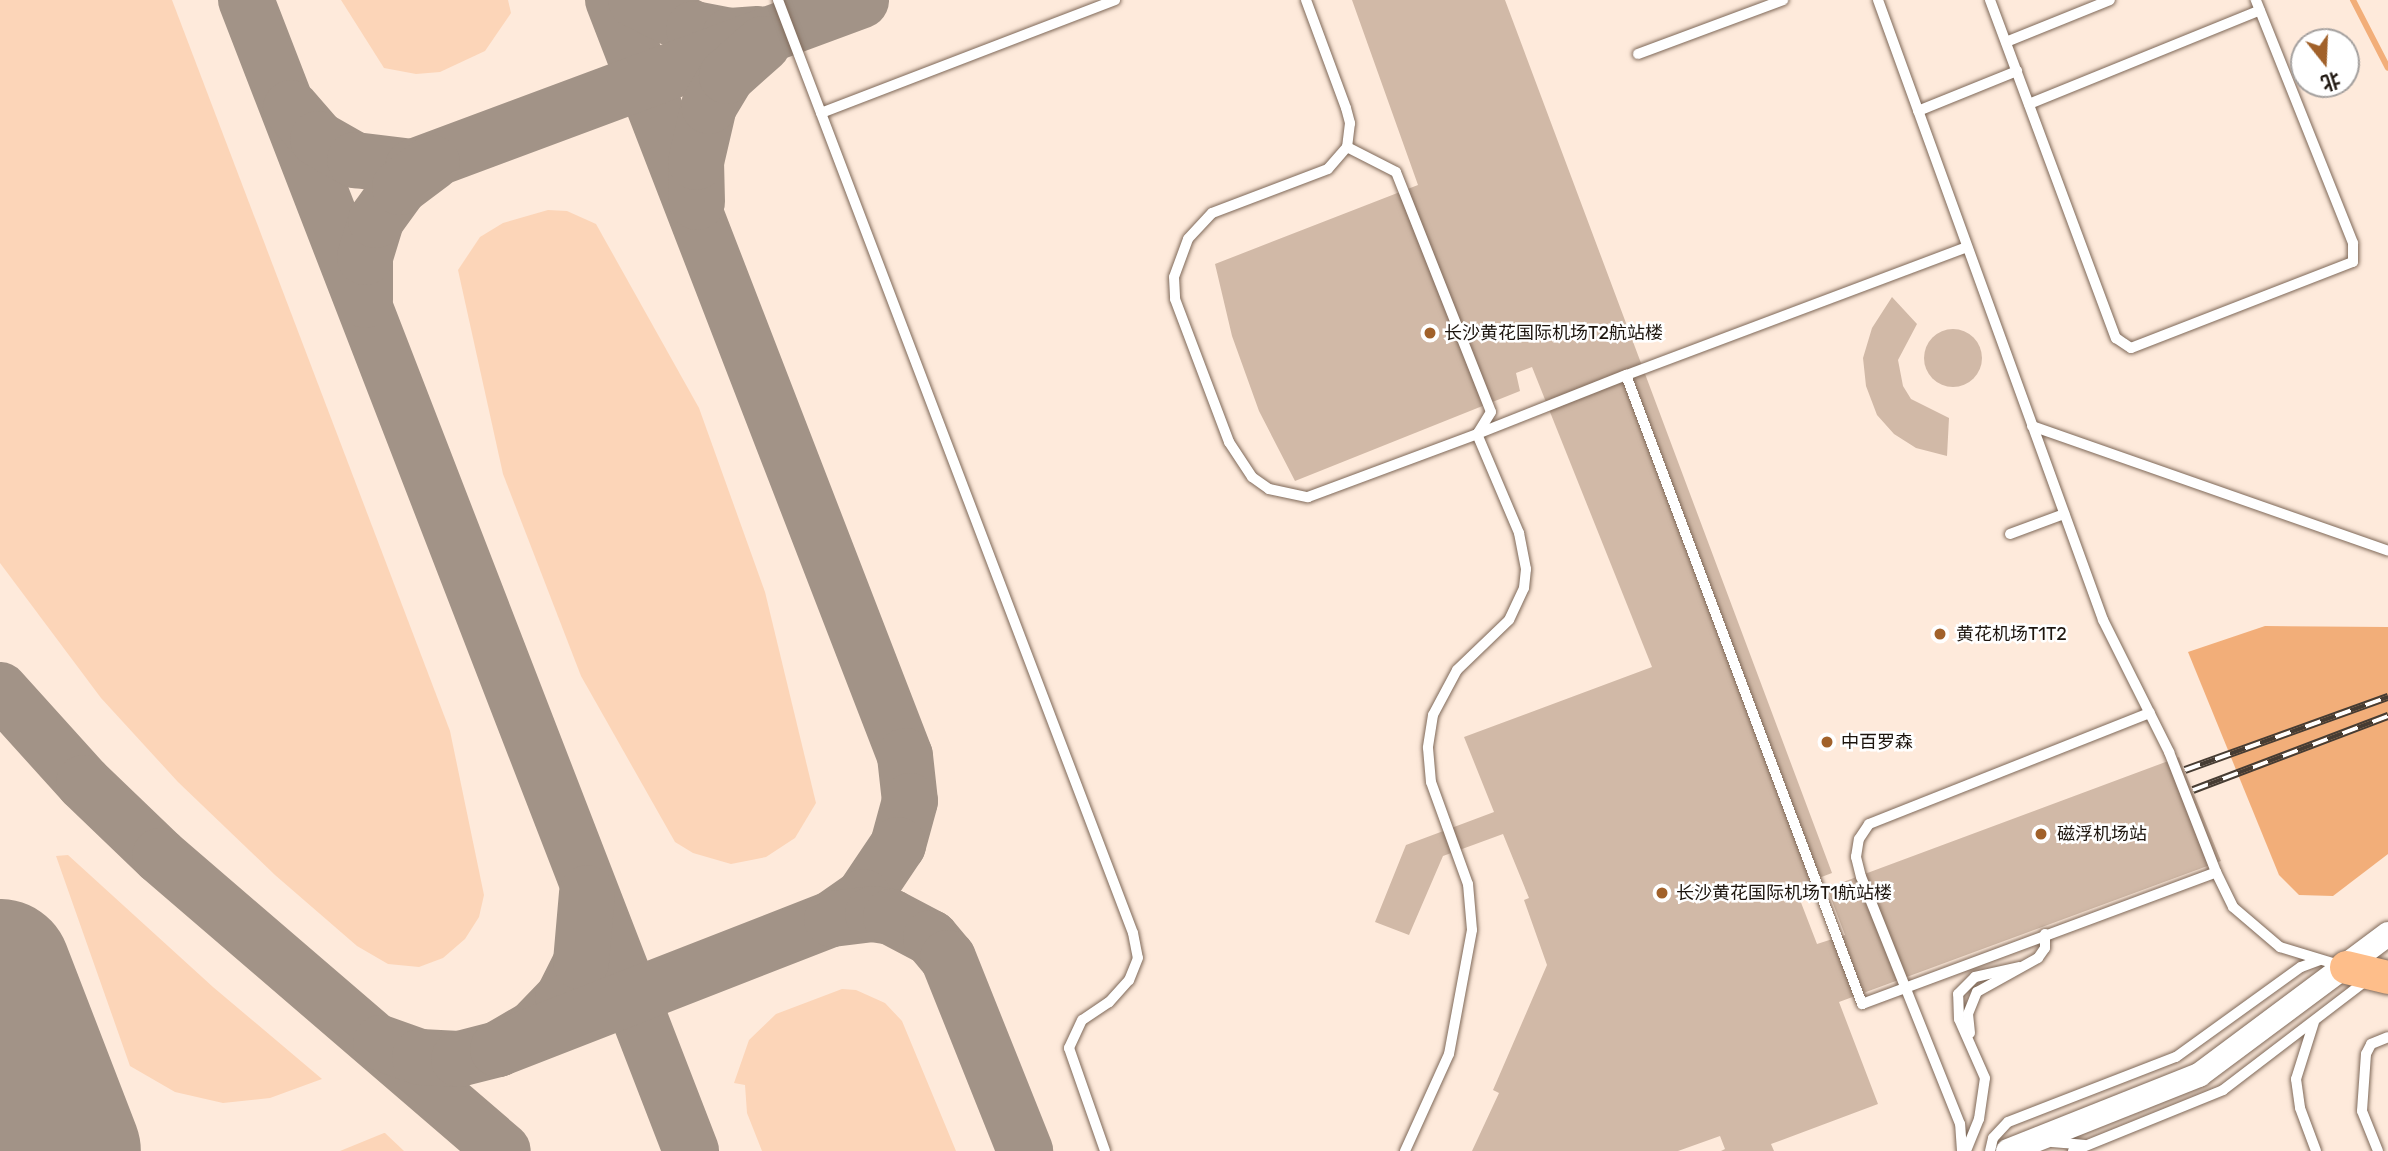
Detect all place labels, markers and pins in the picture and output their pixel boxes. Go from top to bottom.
place label: 长沙黄花国际机场T2航站楼 [1444,322,1663,344]
marker: 长沙黄花国际机场T2航站楼 [1422,325,1438,341]
place label: 黄花机场T1T2 [1956,623,2067,645]
marker: 黄花机场T1T2 [1930,624,1950,644]
place label: 中百罗森 [1841,731,1913,753]
marker: 中百罗森 [1819,734,1835,750]
place label: 磁浮机场站 [2057,823,2147,845]
marker: 磁浮机场站 [2031,824,2051,844]
place label: 长沙黄花国际机场T1航站楼 [1676,882,1892,904]
marker: 长沙黄花国际机场T1航站楼 [1654,885,1670,901]

